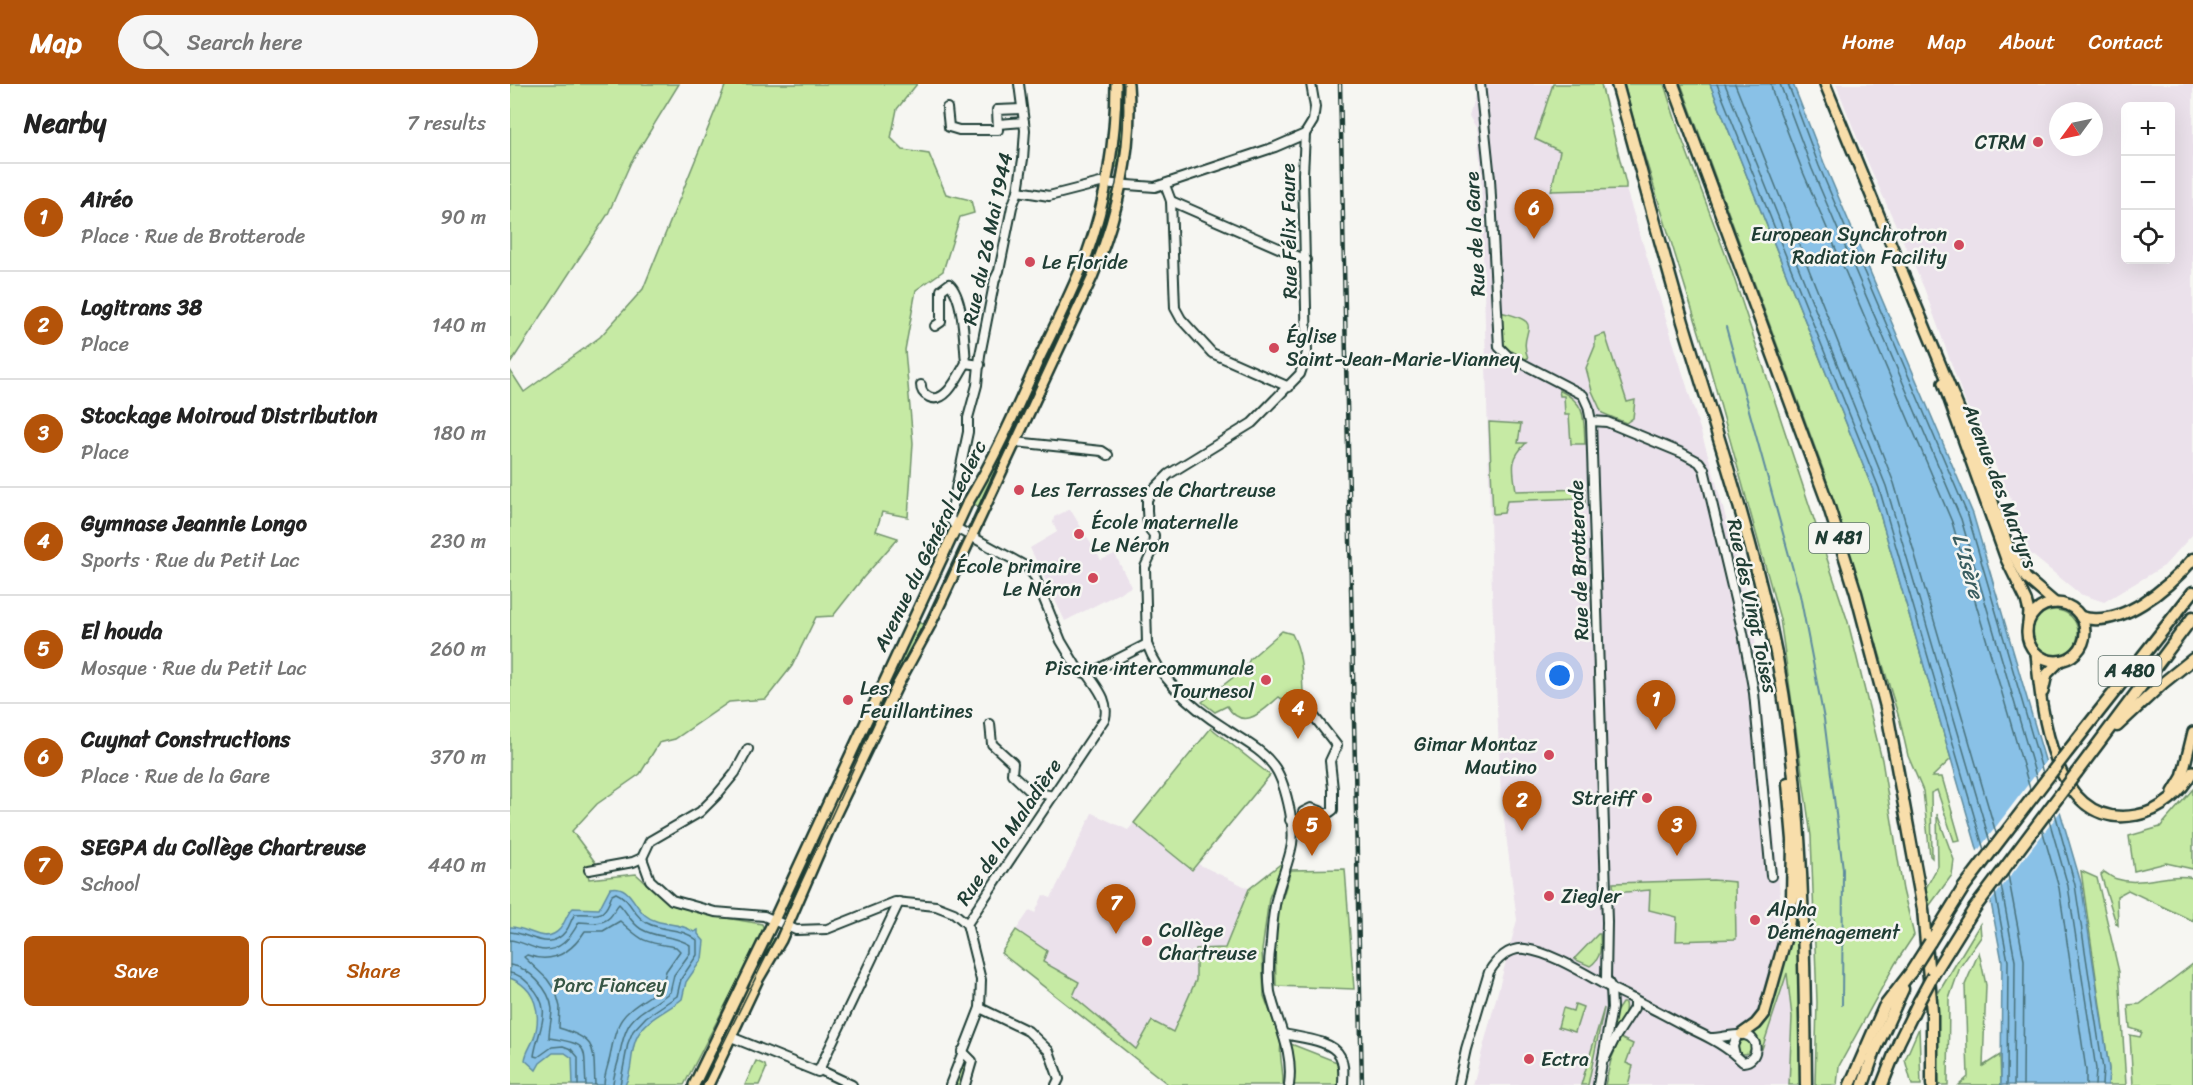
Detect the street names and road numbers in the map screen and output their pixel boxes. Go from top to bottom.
street label: Rue du 26 Mai 1944 [953,149,1023,329]
street label: Rue Félix Faure [1270,163,1308,299]
street label: Rue de la Gare [1454,170,1496,297]
street label: Avenue des Martyrs [1952,398,2048,574]
street label: Avenue du Général Leclerc [863,434,996,659]
street label: Rue de Brotterode [1559,479,1599,641]
street label: Rue des Vingt Toises [1716,516,1788,697]
road number: N 481 [1809,523,1869,553]
road number: A 480 [2098,656,2162,686]
street label: Rue de la Maladière [947,751,1071,913]

